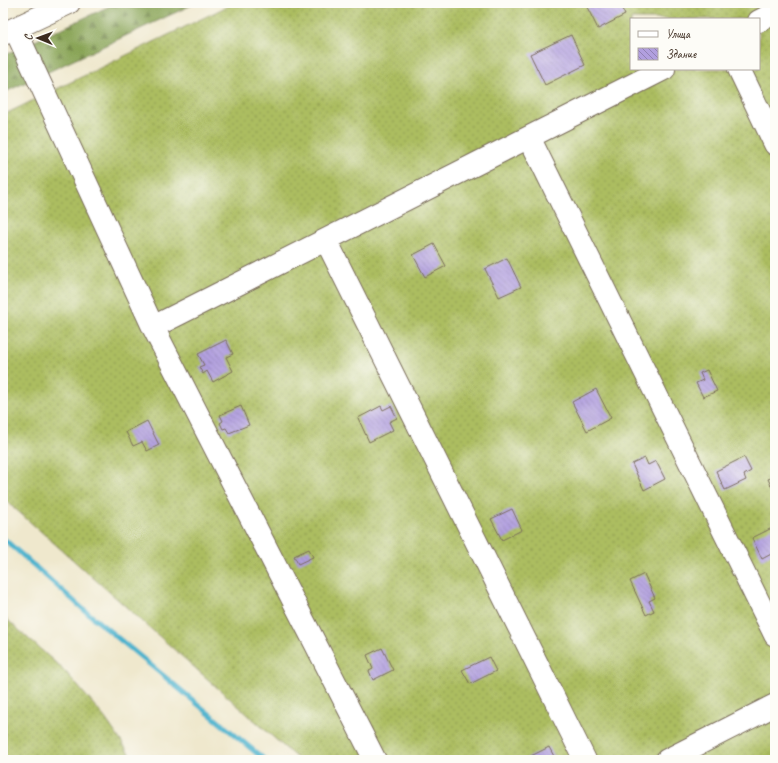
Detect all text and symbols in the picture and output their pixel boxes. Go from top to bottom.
north arrow [18,18,58,58]
legend [630,18,760,70]
text: Улица [666,26,691,42]
text: С [21,33,35,41]
text: Здание [666,46,697,62]

